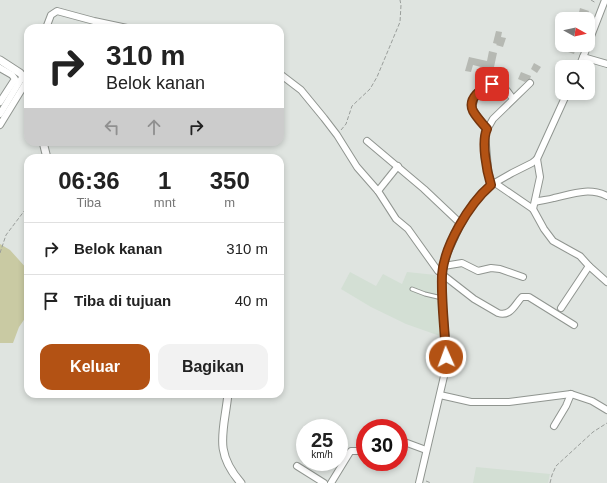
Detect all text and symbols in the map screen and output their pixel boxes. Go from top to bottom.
north arrow [555,12,595,52]
map controls [555,12,595,100]
icon: right [40,40,92,92]
text: 310 m [106,40,185,71]
button: search [555,60,595,100]
pin [475,67,509,101]
text: Belok kanan [106,73,205,93]
icon: arrive [481,73,503,95]
icon: left [101,116,123,138]
icon: ahead [143,116,165,138]
icon: right [185,116,207,138]
text: 06:36 [58,167,120,194]
text: 1 [158,167,171,194]
text: 350 [210,167,250,194]
text: Tiba [77,195,101,210]
text: mnt [154,195,176,210]
text: m [224,195,235,210]
icon: right [40,238,62,260]
text: Belok kanan [74,240,162,257]
text: 310 m [226,240,268,257]
icon: arrive [40,290,62,312]
text: Tiba di tujuan [74,292,171,309]
text: 40 m [235,292,268,309]
position arrow [425,336,467,378]
button: Keluar [40,344,150,390]
button: Bagikan [158,344,268,390]
speed limit sign: 30 [356,419,408,471]
text: 25 [311,429,333,451]
text: km/h [311,449,333,460]

